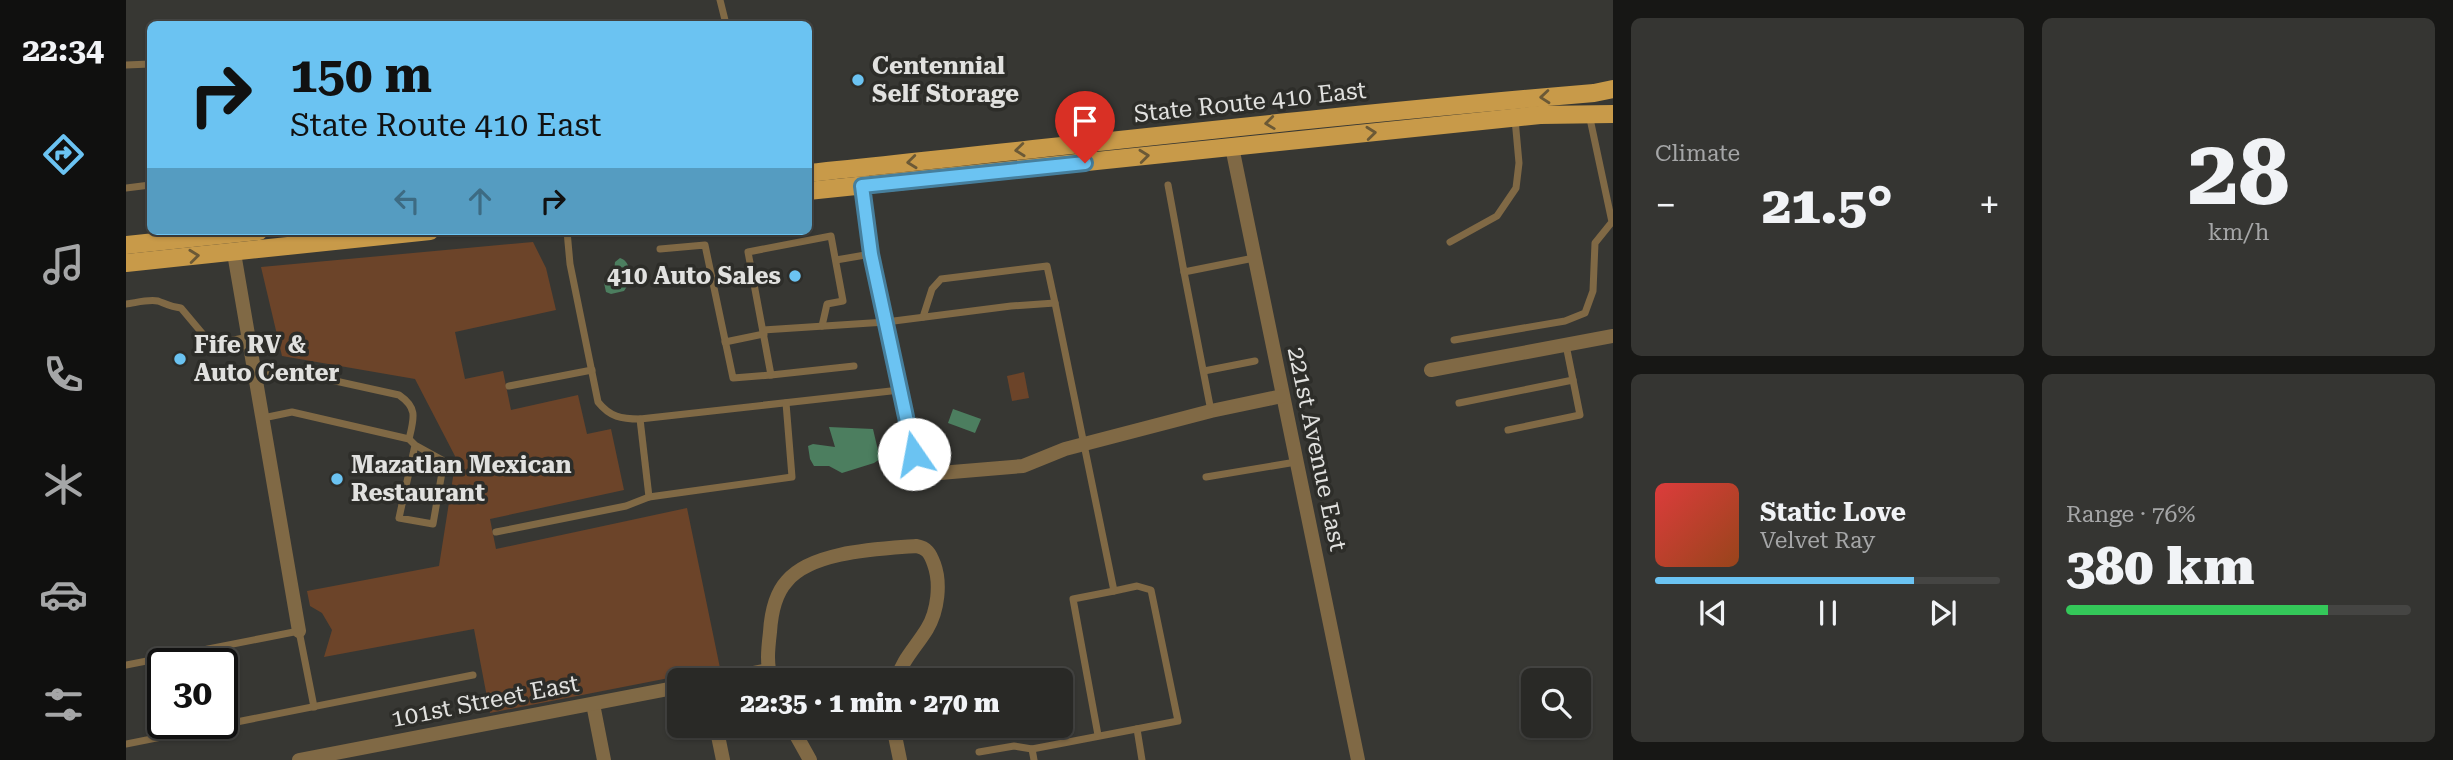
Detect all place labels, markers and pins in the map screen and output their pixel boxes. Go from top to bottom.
place label: Centennial Self Storage [872,52,1019,108]
marker: Centennial Self Storage [850,72,866,88]
pin [1055,91,1115,163]
place label: 410 Auto Sales [607,262,781,290]
marker: 410 Auto Sales [787,268,803,284]
place label: Fife RV & Auto Center [194,331,340,387]
marker: Fife RV & Auto Center [172,351,188,367]
place label: Mazatlan Mexican Restaurant [351,451,572,507]
marker: Mazatlan Mexican Restaurant [329,471,345,487]

